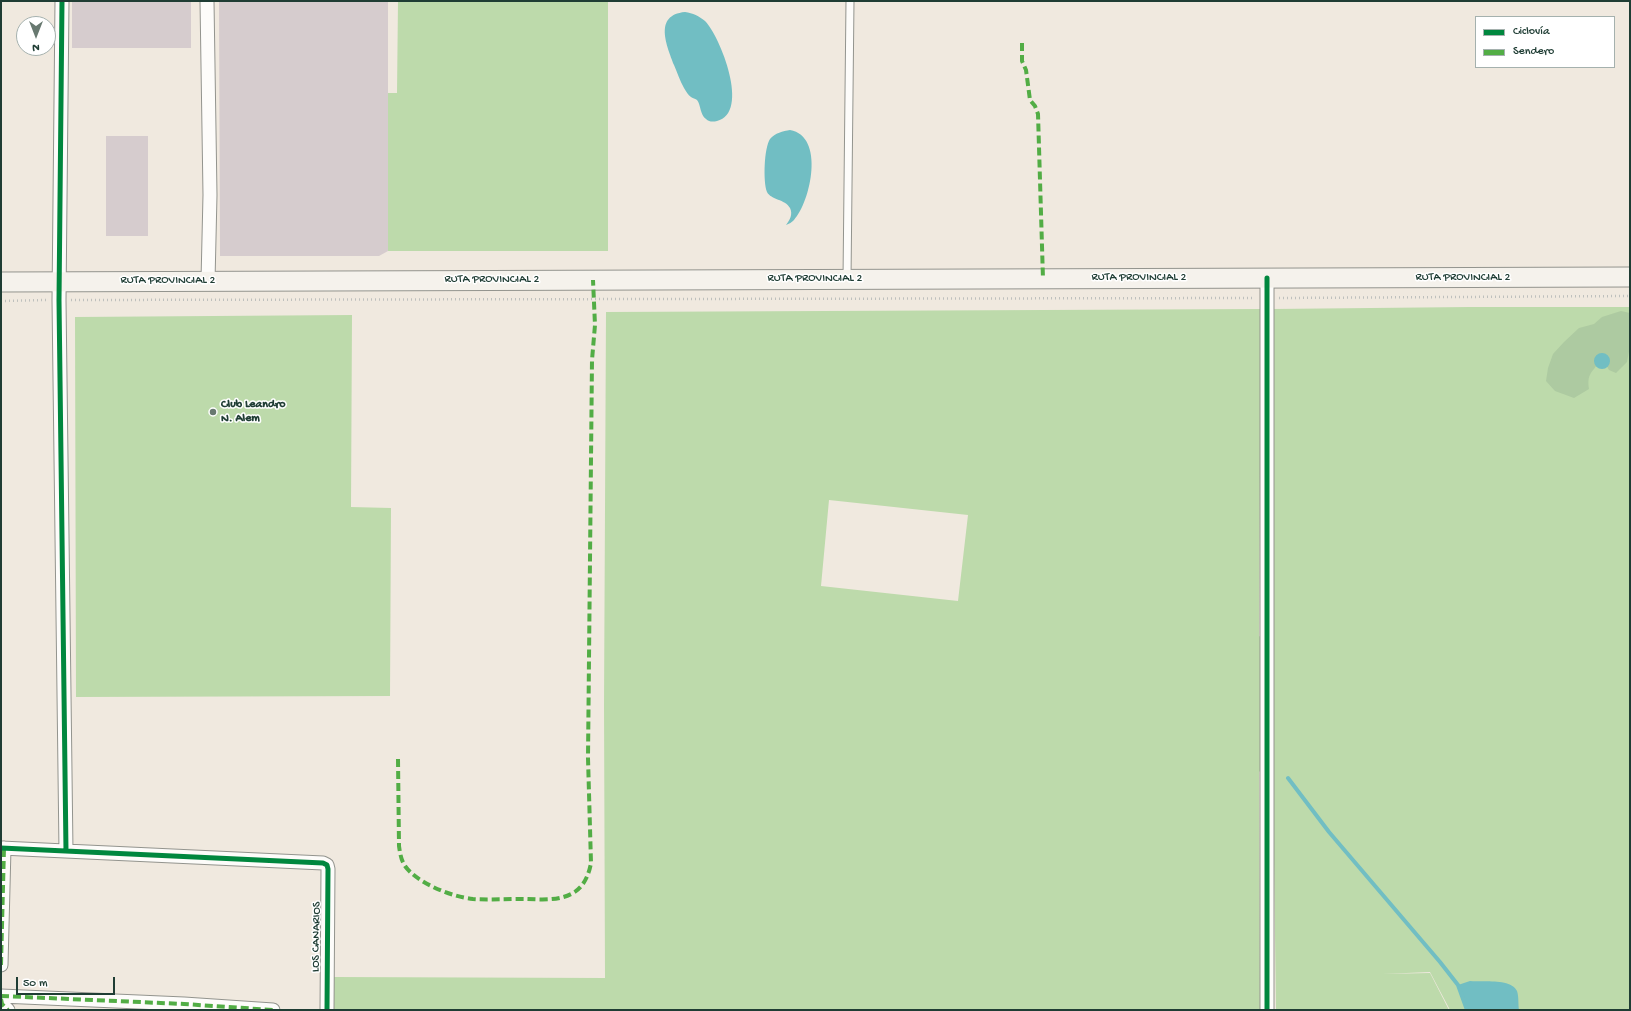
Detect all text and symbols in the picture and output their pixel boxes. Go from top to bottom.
north arrow [16,16,56,56]
legend [1475,16,1615,68]
text: Ciclovía [1513,25,1550,39]
text: N [32,41,40,53]
text: Sendero [1513,45,1554,59]
street label: RUTA PROVINCIAL 2 [1092,271,1186,285]
street label: RUTA PROVINCIAL 2 [1416,271,1510,285]
street label: RUTA PROVINCIAL 2 [768,272,862,286]
street label: RUTA PROVINCIAL 2 [445,273,539,287]
street label: RUTA PROVINCIAL 2 [121,274,215,288]
place label: Club Leandro N. Alem [221,398,285,426]
marker: Club Leandro N. Alem [208,407,218,417]
street label: LOS CANARIOS [309,902,325,972]
scale bar [18,969,117,995]
text: 50 m [23,977,48,991]

